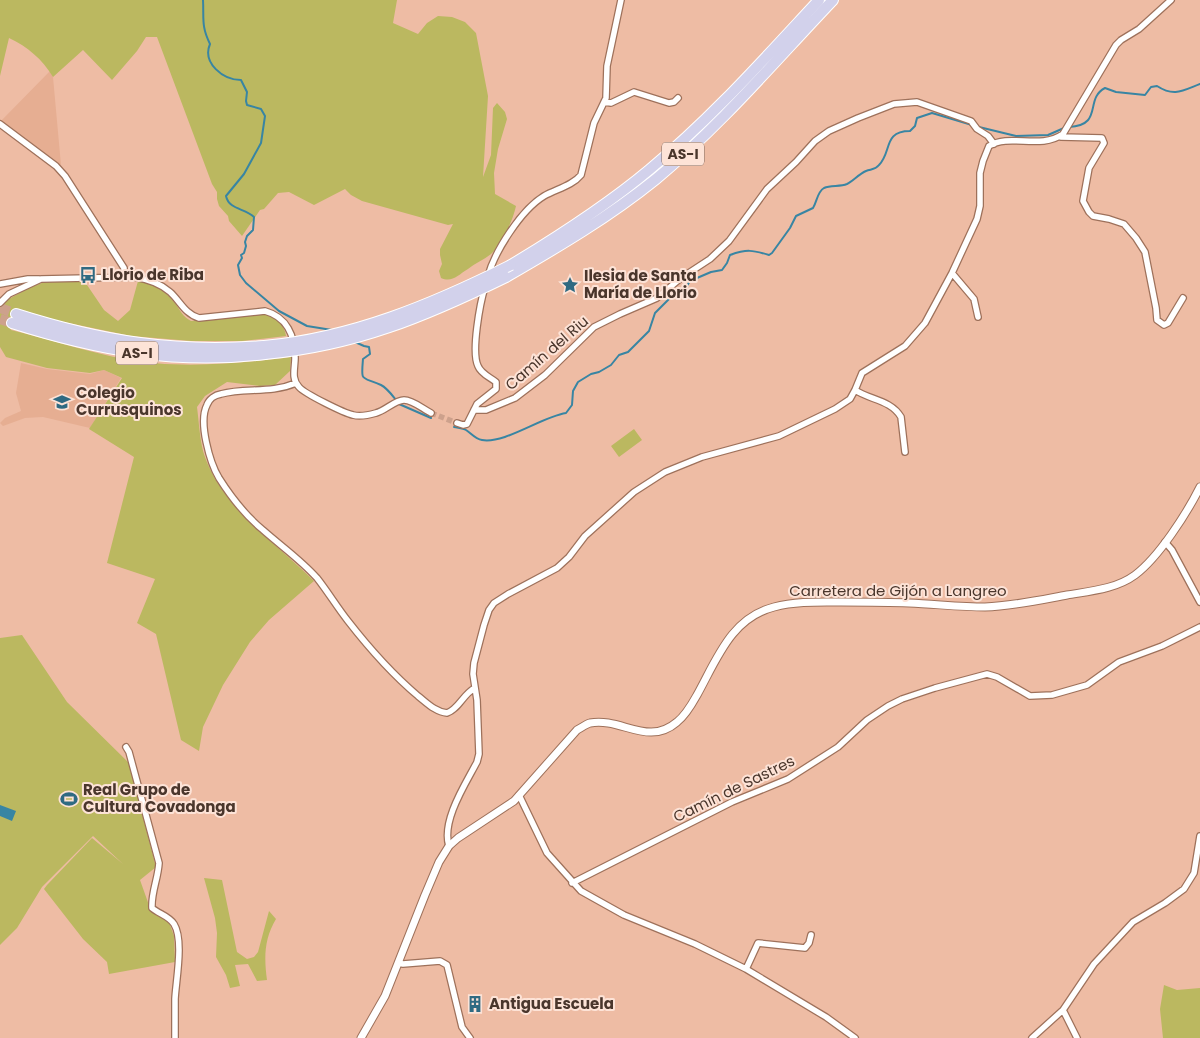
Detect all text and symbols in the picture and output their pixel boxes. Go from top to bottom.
road number: AS-I [662,142,704,166]
place label: Llorio de Riba [102,264,204,285]
bus stop icon: Llorio de Riba [78,265,98,285]
place label: Ilesia de Santa María de Llorio [584,265,697,303]
place icon: Ilesia de Santa María de Llorio [560,275,580,295]
street label: Camín del Riu [501,311,593,395]
road number: AS-I [116,342,158,364]
place label: Colegio Currusquinos [76,382,182,420]
school or university icon: Colegio Currusquinos [52,392,72,412]
street label: Carretera de Gijón a Langreo [789,580,1007,601]
street label: Camín de Sastres [669,750,798,827]
place label: Real Grupo de Cultura Covadonga [83,779,236,817]
sports icon: Real Grupo de Cultura Covadonga [59,789,79,809]
place label: Antigua Escuela [489,993,614,1014]
building icon: Antigua Escuela [465,994,485,1014]

